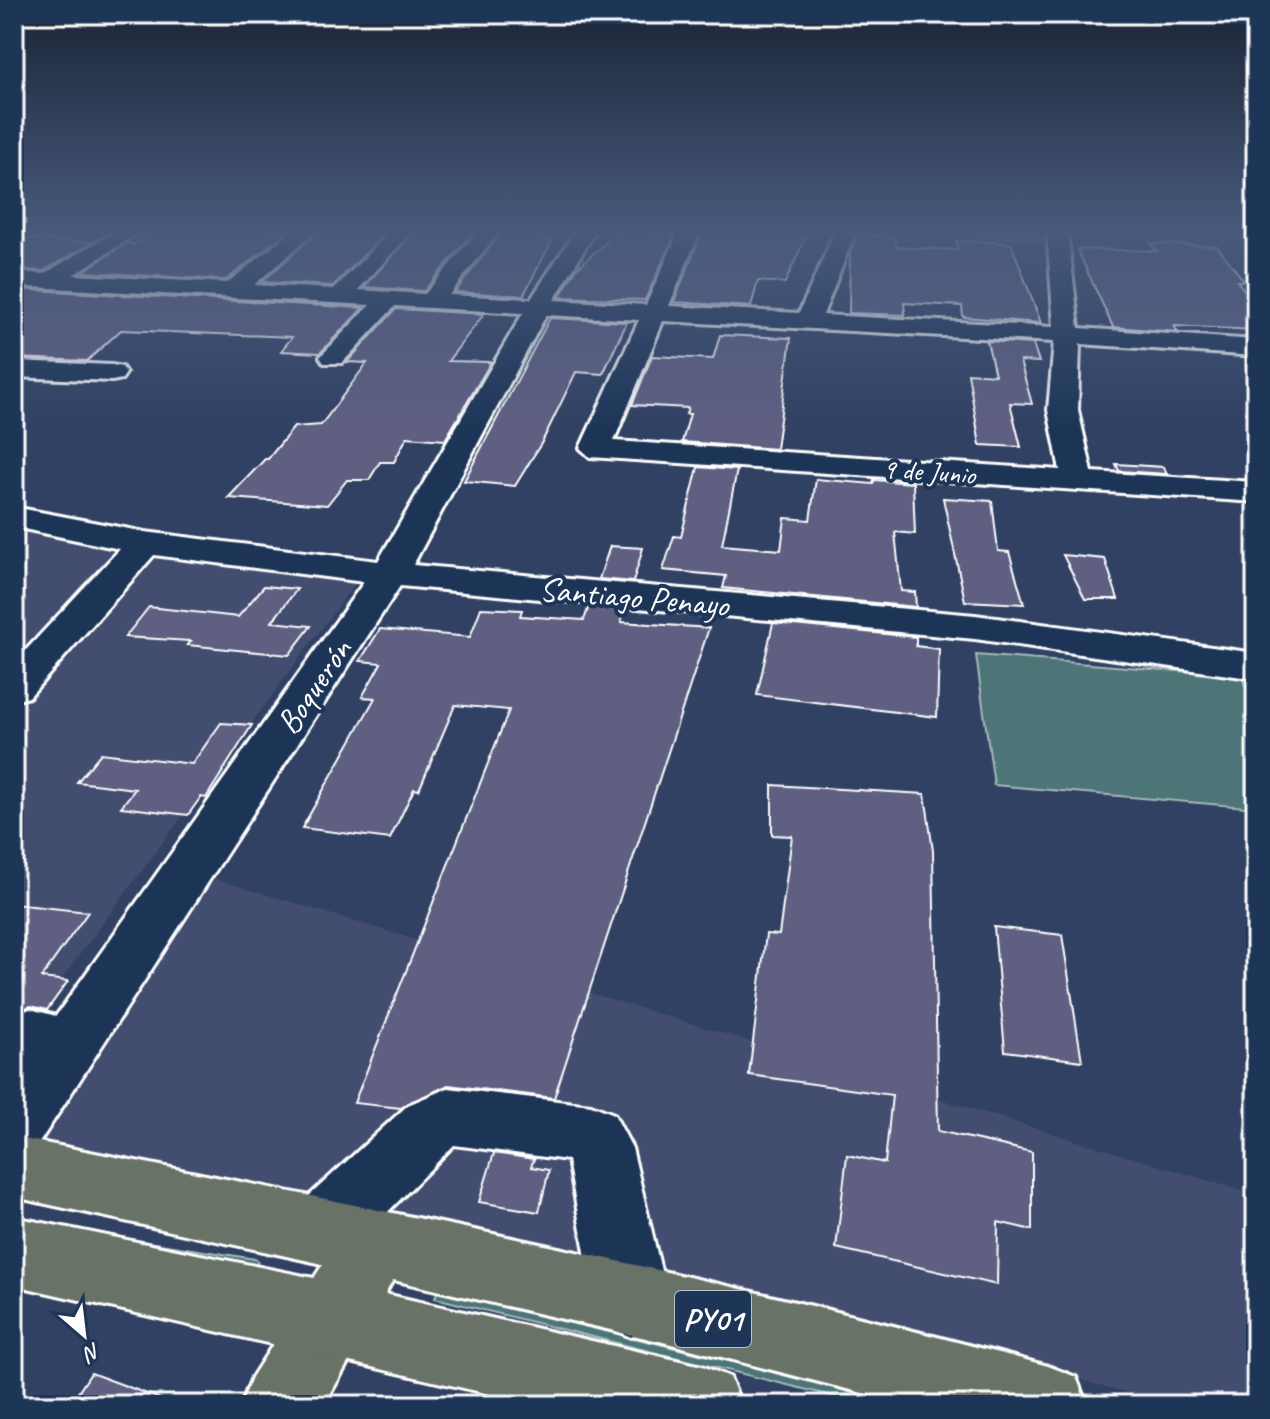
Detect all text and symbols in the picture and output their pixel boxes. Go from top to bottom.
street label: 9 de Junio [881,451,979,492]
street label: Santiago Penayo [538,567,732,626]
street label: Boquerón [266,629,362,742]
road number: PY01 [675,1291,751,1347]
north arrow [44,1295,124,1375]
text: N [77,1336,106,1369]

